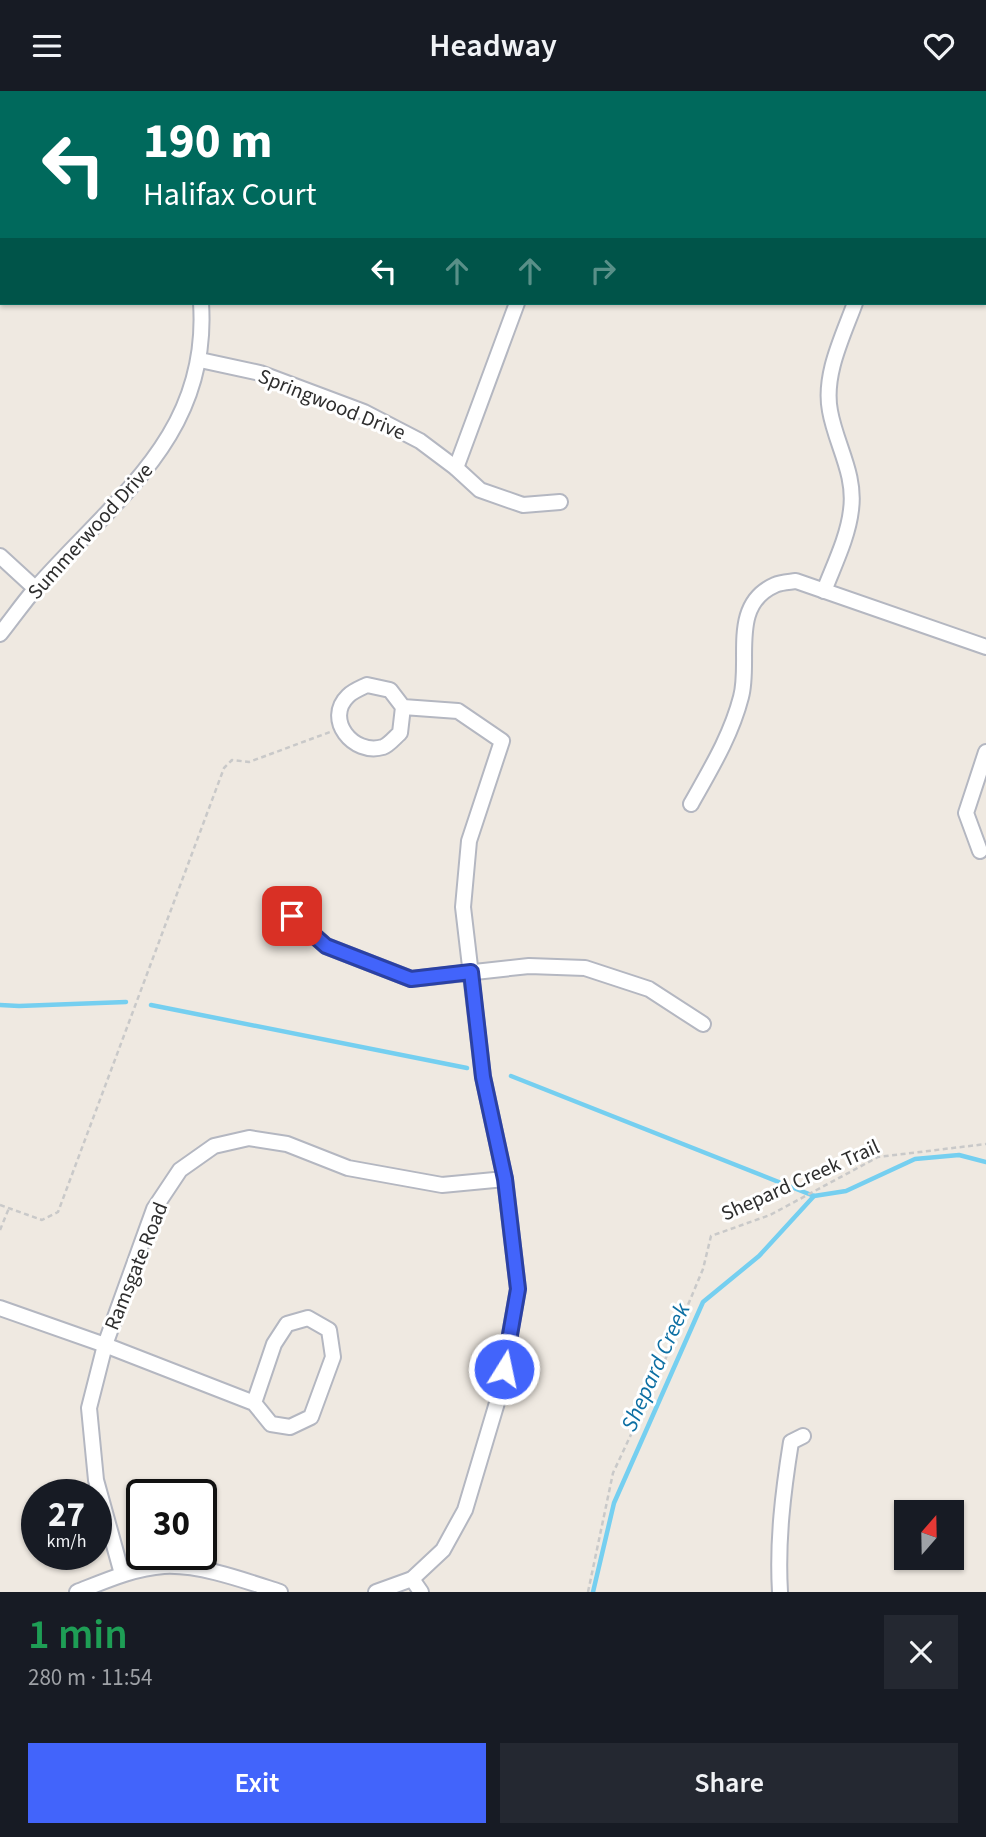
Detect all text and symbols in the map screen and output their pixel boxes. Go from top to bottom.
text: Headway [429,23,557,69]
icon: menu [28,27,66,65]
icon: heart [920,27,958,65]
text: 190 m [143,107,272,177]
icon: left [28,119,119,210]
text: Halifax Court [143,172,316,218]
icon: left [365,252,403,290]
icon: ahead [438,252,476,290]
icon: ahead [511,252,549,290]
icon: right [584,252,622,290]
street label: Springwood Drive [254,361,410,447]
street label: Summerwood Drive [20,456,160,606]
pin [262,886,322,946]
icon: arrive [273,897,311,935]
street label: Shepard Creek Trail [716,1132,884,1228]
street label: Ramsgate Road [97,1197,175,1335]
water label: Shepard Creek [612,1297,699,1437]
position arrow [467,1332,541,1406]
speed limit sign: 30 [126,1479,217,1570]
text: 27 [48,1490,85,1540]
north arrow [894,1500,964,1570]
map controls [894,1500,964,1570]
text: km/h [47,1529,86,1554]
text: 1 min [28,1605,128,1665]
button: close [884,1615,958,1689]
text: 280 m · 11:54 [28,1661,152,1694]
button: Exit [28,1743,486,1823]
button: Share [500,1743,958,1823]

